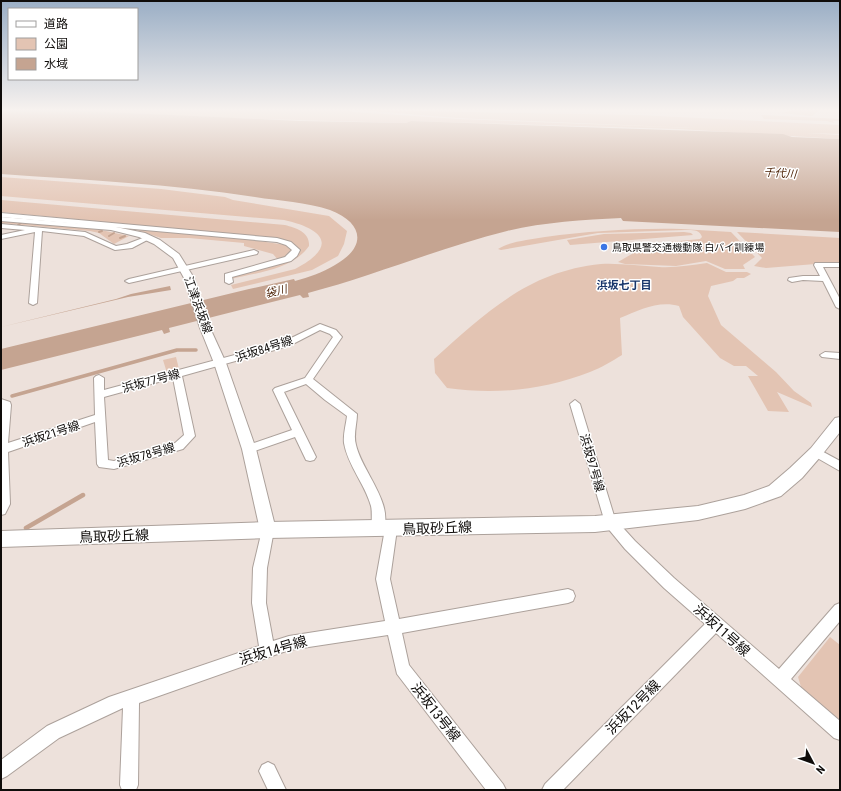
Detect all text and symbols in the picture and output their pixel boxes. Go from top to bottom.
legend [8,8,138,80]
text: 道路 [44,17,68,31]
text: 公園 [44,37,68,51]
text: 水域 [44,57,68,71]
water label: 千代川 [763,166,798,181]
marker: 鳥取県警交通機動隊 白バイ訓練場 [599,242,609,252]
place label: 鳥取県警交通機動隊 白バイ訓練場 [612,242,764,253]
street label: 江津浜坂線 [181,274,215,336]
district label: 浜坂七丁目 [597,279,652,292]
water label: 袋川 [264,282,289,300]
street label: 浜坂84号線 [233,333,295,365]
street label: 浜坂77号線 [120,366,182,396]
street label: 浜坂21号線 [20,418,82,450]
street label: 浜坂97号線 [577,432,607,494]
street label: 浜坂78号線 [115,440,177,470]
street label: 鳥取砂丘線 [402,519,472,537]
street label: 鳥取砂丘線 [79,527,149,545]
street label: 浜坂11号線 [691,601,753,659]
street label: 浜坂14号線 [237,633,309,667]
street label: 浜坂12号線 [603,677,663,737]
street label: 浜坂13号線 [408,680,464,744]
north arrow [793,743,833,783]
text: N [813,762,827,776]

